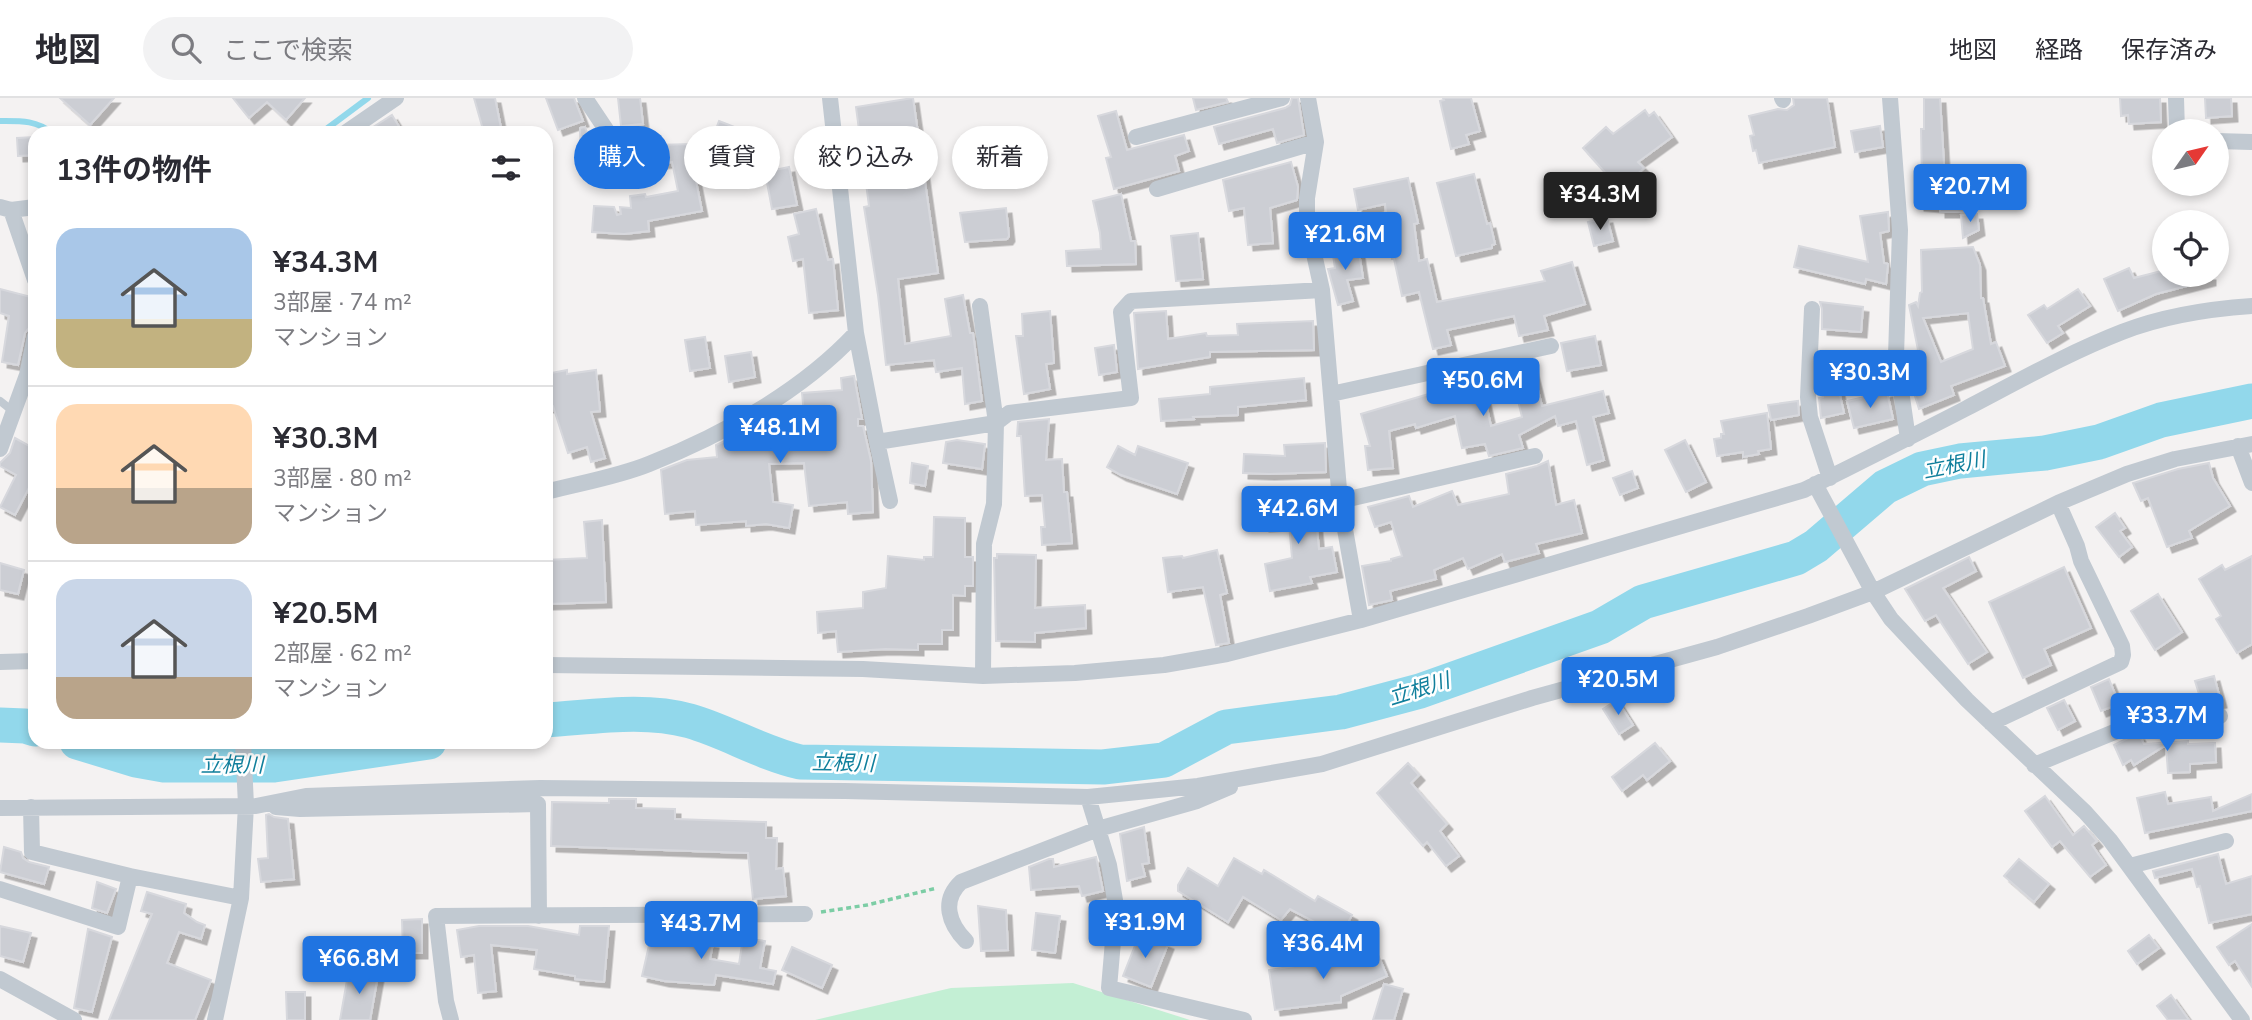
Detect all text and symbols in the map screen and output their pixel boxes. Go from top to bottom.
search box [143,17,633,80]
text: 地図 [35,28,101,73]
icon: search [167,29,205,67]
text: ここで検索 [223,33,353,68]
text: 地図 [1949,34,1997,66]
text: 経路 [2035,34,2083,66]
text: 保存済み [2121,34,2217,66]
north arrow [2152,119,2230,196]
map controls [2152,119,2229,287]
chip: 購入 [574,126,670,189]
chip: 賃貸 [684,126,780,189]
chip: 絞り込み [794,126,938,189]
chip: 新着 [952,126,1048,189]
icon: filters [487,149,525,187]
text: 13件の物件 [56,150,212,191]
pin: ¥20.7M [1913,164,2027,224]
text: ¥20.7M [1930,171,2010,202]
pin: ¥34.3M [1543,172,1657,232]
text: ¥34.3M [1560,179,1640,210]
button: locate [2152,210,2229,287]
pin: ¥21.6M [1288,212,1402,272]
text: ¥21.6M [1305,219,1385,250]
text: ¥34.3M [273,242,378,283]
icon: home [112,256,196,340]
text: 3部屋 · 74 m² [273,287,412,318]
text: マンション [273,322,388,353]
pin: ¥30.3M [1813,350,1927,410]
text: ¥30.3M [1830,357,1910,388]
pin: ¥50.6M [1426,358,1540,418]
text: ¥50.6M [1443,365,1523,396]
pin: ¥48.1M [723,406,837,465]
text: ¥48.1M [740,412,820,443]
text: ¥30.3M [273,418,378,459]
icon: home [112,432,196,516]
water label: 立根川 [1920,445,1990,485]
text: 3部屋 · 80 m² [273,463,412,494]
pin: ¥42.6M [1241,486,1355,546]
text: ¥42.6M [1258,493,1338,524]
text: マンション [273,498,388,529]
text: ¥20.5M [273,593,378,634]
icon: home [112,607,196,691]
text: 2部屋 · 62 m² [273,638,412,669]
pin: ¥20.5M [1561,658,1675,717]
text: ¥20.5M [1578,664,1658,695]
water label: 立根川 [1385,666,1455,712]
text: マンション [273,673,388,704]
pin: ¥33.7M [2110,694,2224,753]
text: ¥33.7M [2127,700,2207,731]
water label: 立根川 [811,748,877,778]
water label: 立根川 [201,751,265,779]
pin: ¥31.9M [1088,900,1202,960]
pin: ¥43.7M [644,902,758,961]
text: ¥31.9M [1105,907,1185,938]
text: ¥43.7M [661,908,741,939]
pin: ¥36.4M [1266,922,1380,981]
text: ¥36.4M [1283,928,1363,959]
pin: ¥66.8M [302,936,416,996]
text: ¥66.8M [319,943,399,974]

